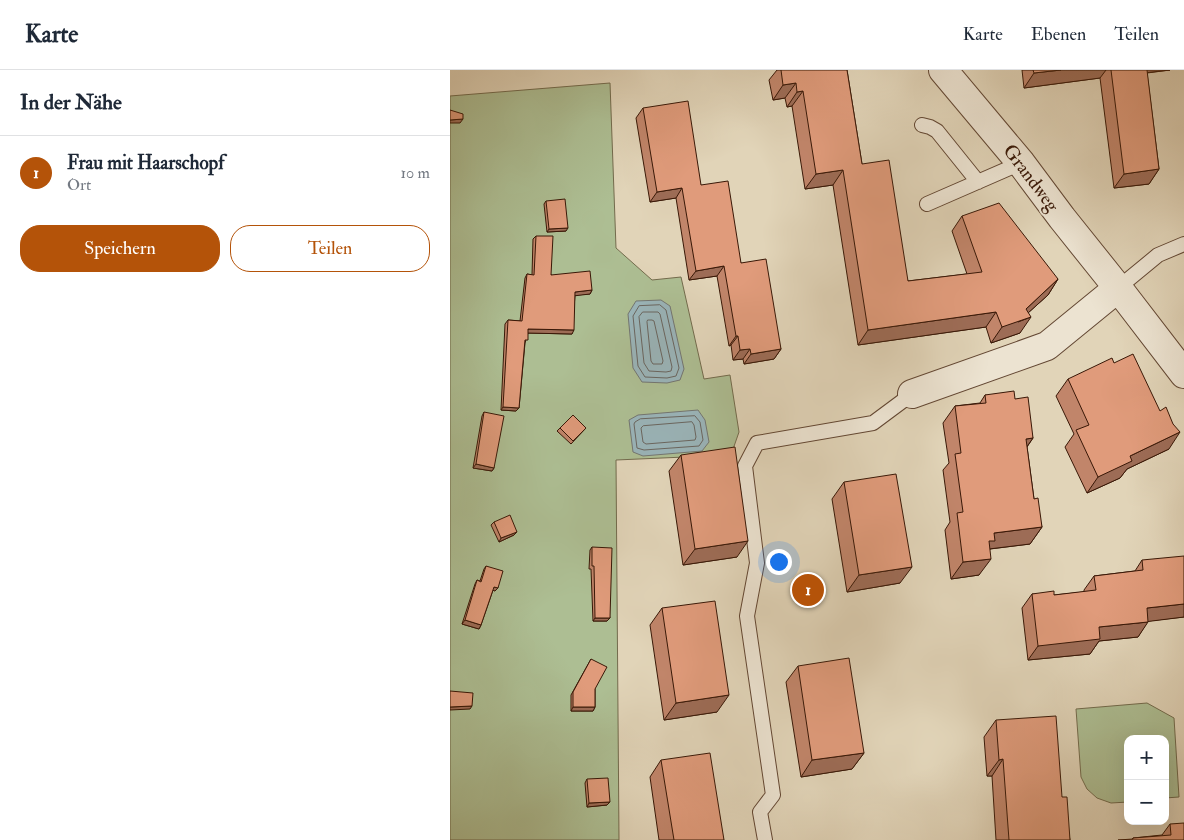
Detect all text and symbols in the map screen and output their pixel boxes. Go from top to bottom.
text: Karte [25,19,78,50]
text: Karte [963,23,1003,46]
text: Ebenen [1031,23,1086,46]
text: Teilen [1114,23,1159,46]
text: In der Nähe [20,89,122,116]
street label: Grandweg [998,139,1065,217]
text: Frau mit Haarschopf [67,151,224,175]
text: 1 [33,163,39,183]
text: 10 m [400,163,430,183]
text: Ort [67,175,91,195]
button: Speichern [20,225,220,272]
button: Teilen [230,225,430,272]
your location [766,549,792,575]
pin: 1 [792,571,824,609]
map controls [1124,735,1169,825]
button: + [1124,735,1169,780]
button: − [1124,780,1169,825]

